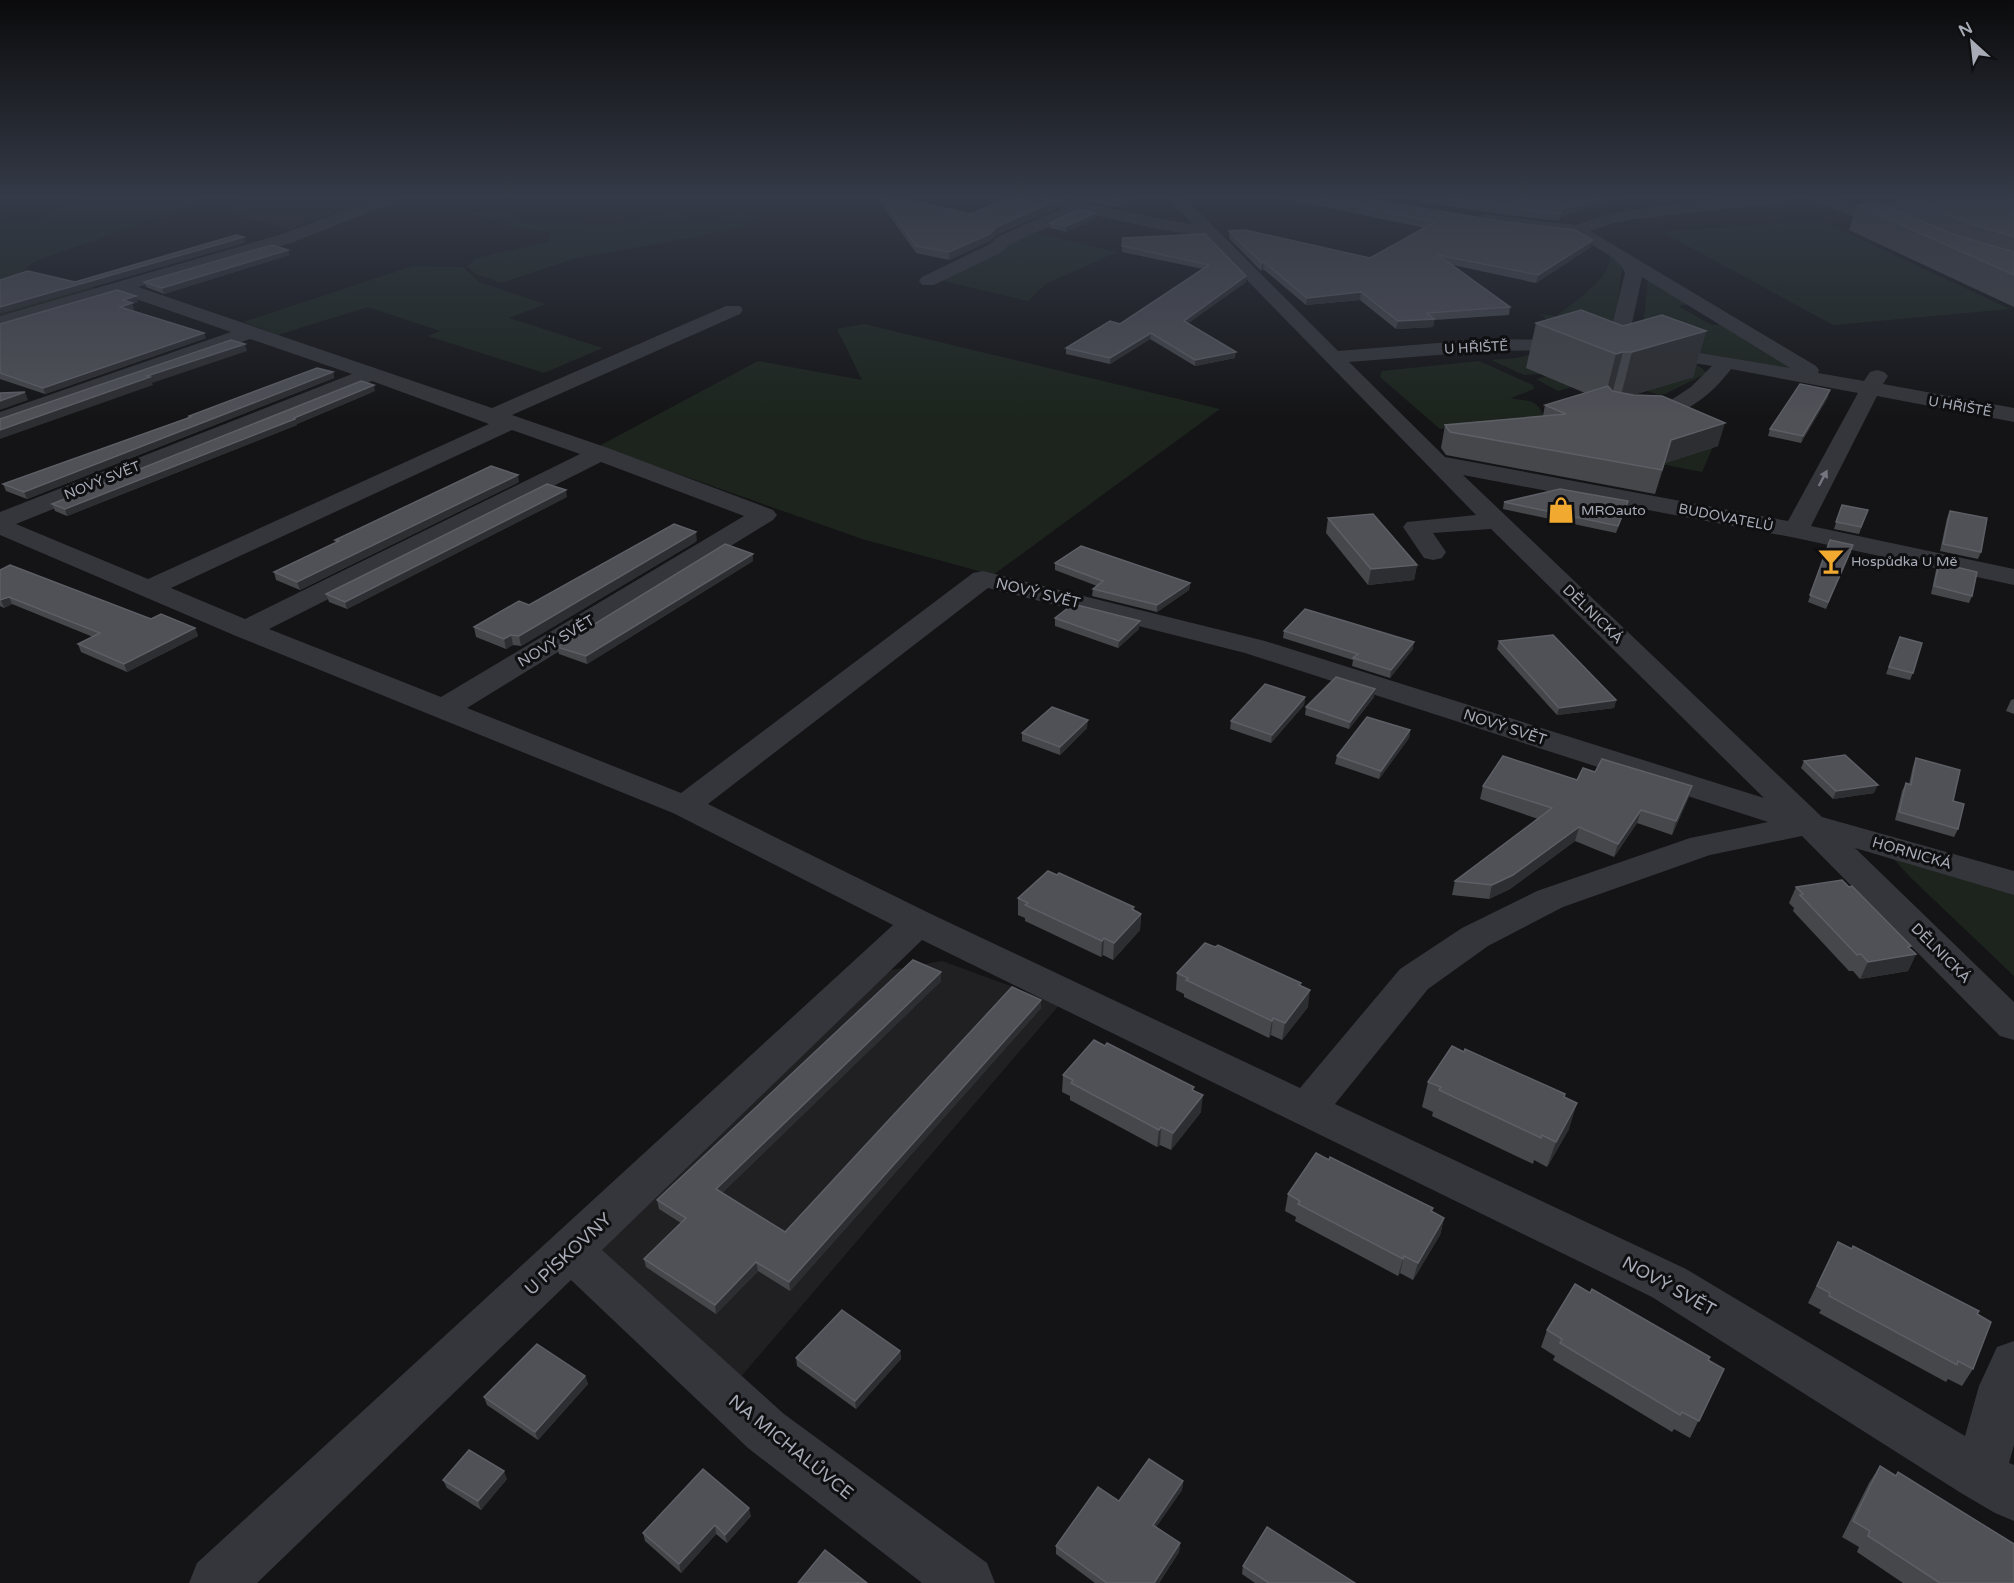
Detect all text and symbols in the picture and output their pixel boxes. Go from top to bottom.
north arrow [1942,12,2002,72]
text: N [1955,18,1976,41]
street label: U HŘIŠTĚ [1443,337,1509,358]
street label: U HŘIŠTĚ [1927,393,1993,420]
street label: NOVÝ SVĚT [62,457,143,503]
one-way arrow [1818,469,1828,486]
shop icon: MROauto [1546,495,1576,525]
street label: BUDOVATELŮ [1677,500,1775,535]
place label: MROauto [1581,502,1646,519]
bar icon: Hospůdka U Mě [1816,546,1846,576]
place label: Hospůdka U Mě [1851,553,1957,570]
street label: NOVÝ SVĚT [994,574,1082,612]
street label: DĚLNICKÁ [1559,581,1627,647]
street label: NOVÝ SVĚT [514,611,598,671]
street label: NOVÝ SVĚT [1461,705,1549,749]
street label: HORNICKÁ [1870,833,1954,873]
street label: DĚLNICKÁ [1907,919,1975,987]
street label: U PÍSKOVNY [520,1208,616,1300]
street label: NOVÝ SVĚT [1618,1251,1720,1321]
street label: NA MICHALŮVCE [724,1390,858,1504]

